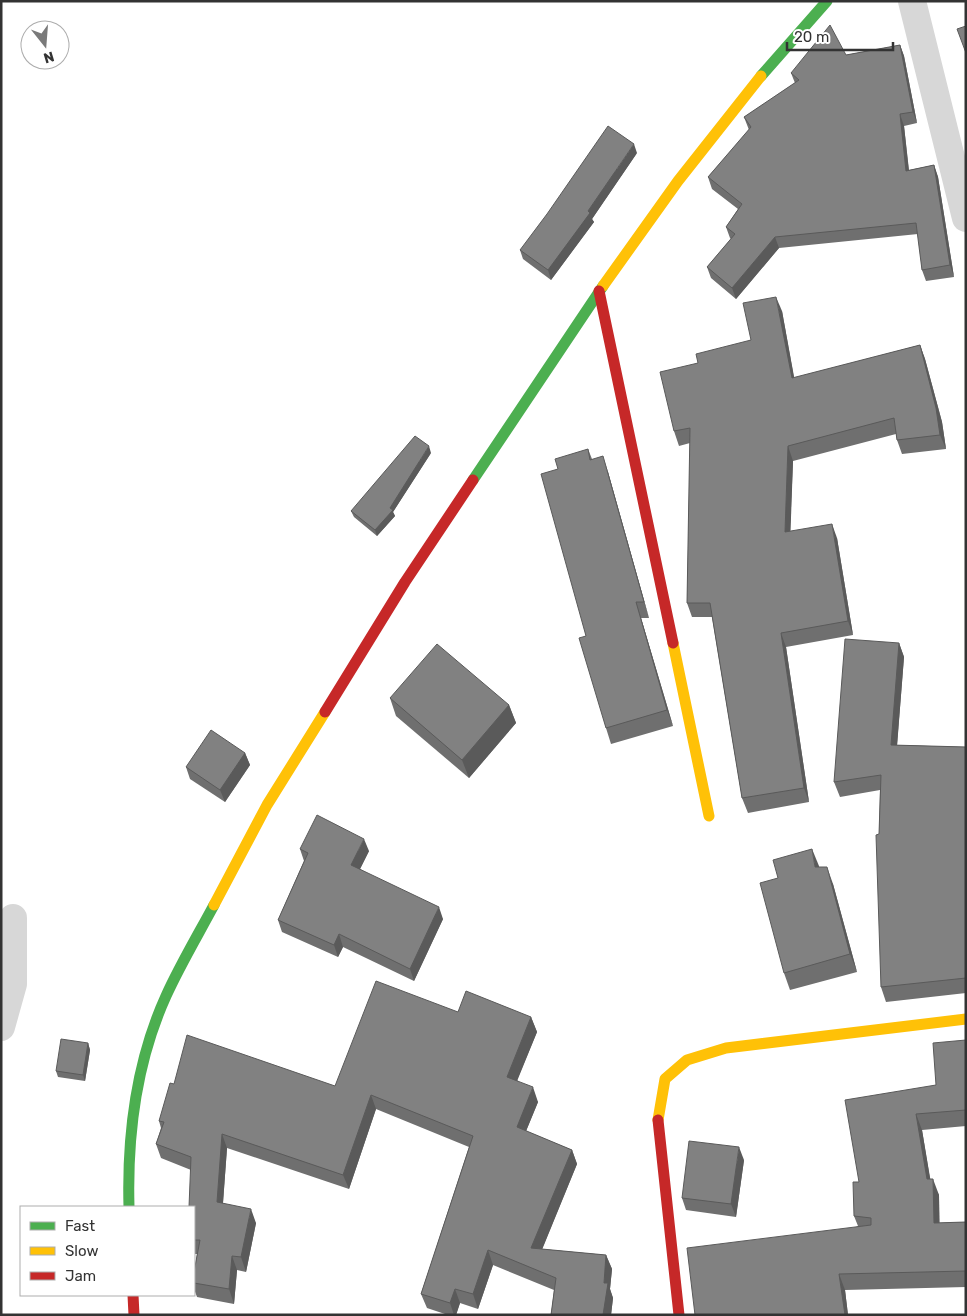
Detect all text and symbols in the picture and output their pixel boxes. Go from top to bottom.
north arrow [20,20,70,70]
scale bar [787,20,893,52]
text: 20 m [794,28,829,46]
text: N [41,47,56,67]
legend [20,1206,195,1296]
text: Fast [65,1217,95,1235]
text: Slow [65,1242,98,1260]
text: Jam [65,1267,96,1285]

